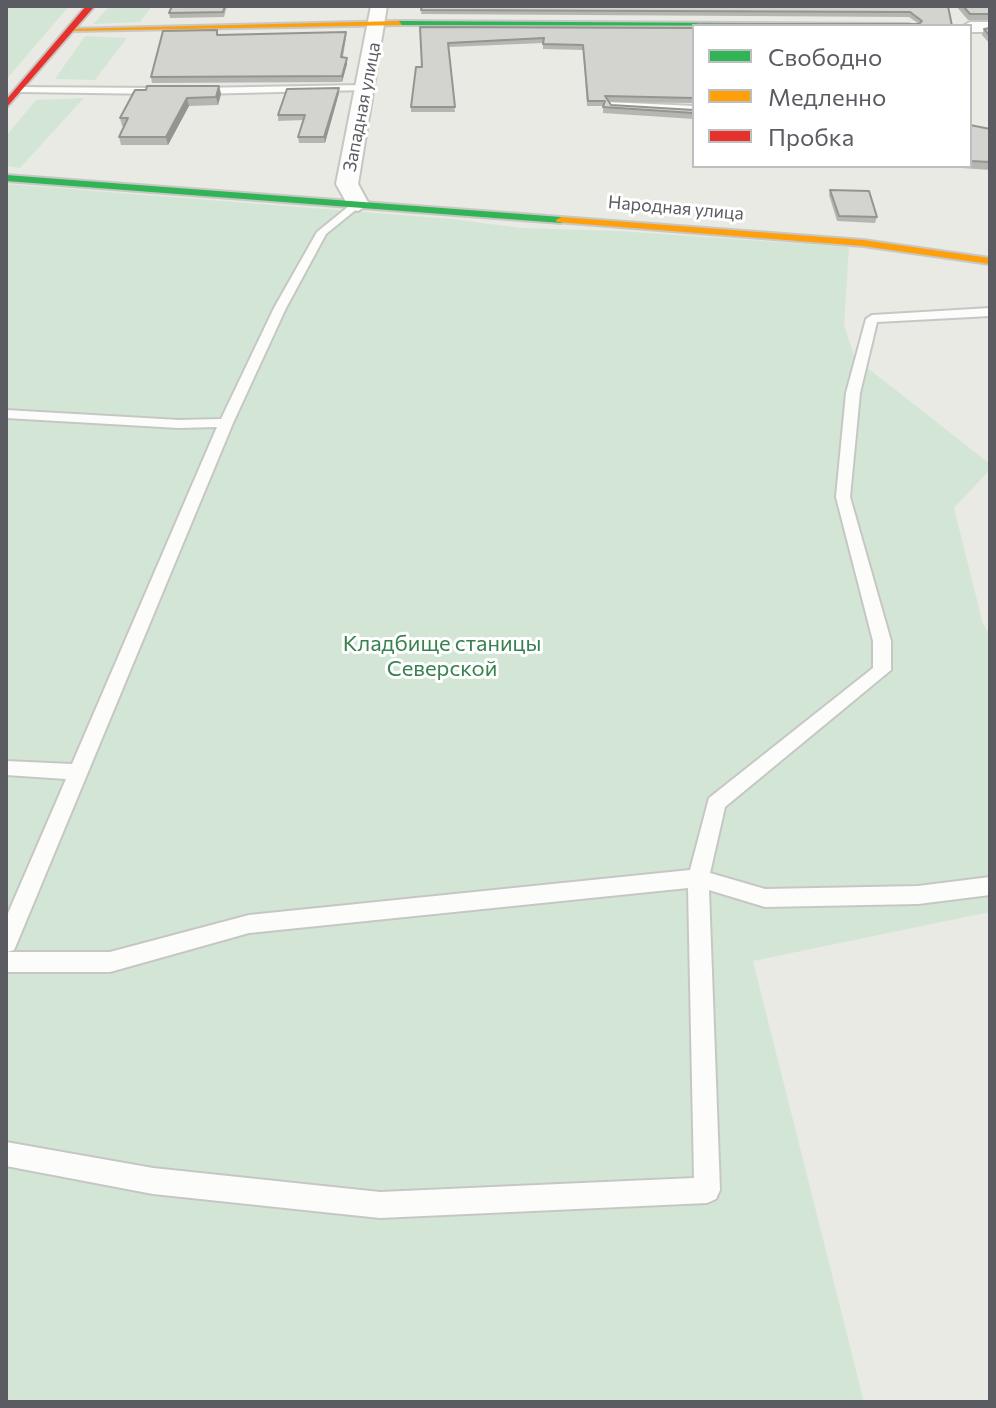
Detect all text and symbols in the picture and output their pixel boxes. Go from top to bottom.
legend [692,24,972,168]
street label: Западная улица [339,40,385,174]
text: Свободно [768,42,882,71]
text: Медленно [768,82,886,111]
text: Пробка [768,122,854,151]
street label: Народная улица [607,191,745,225]
park label: Кладбище станицы Северской [343,631,541,682]

